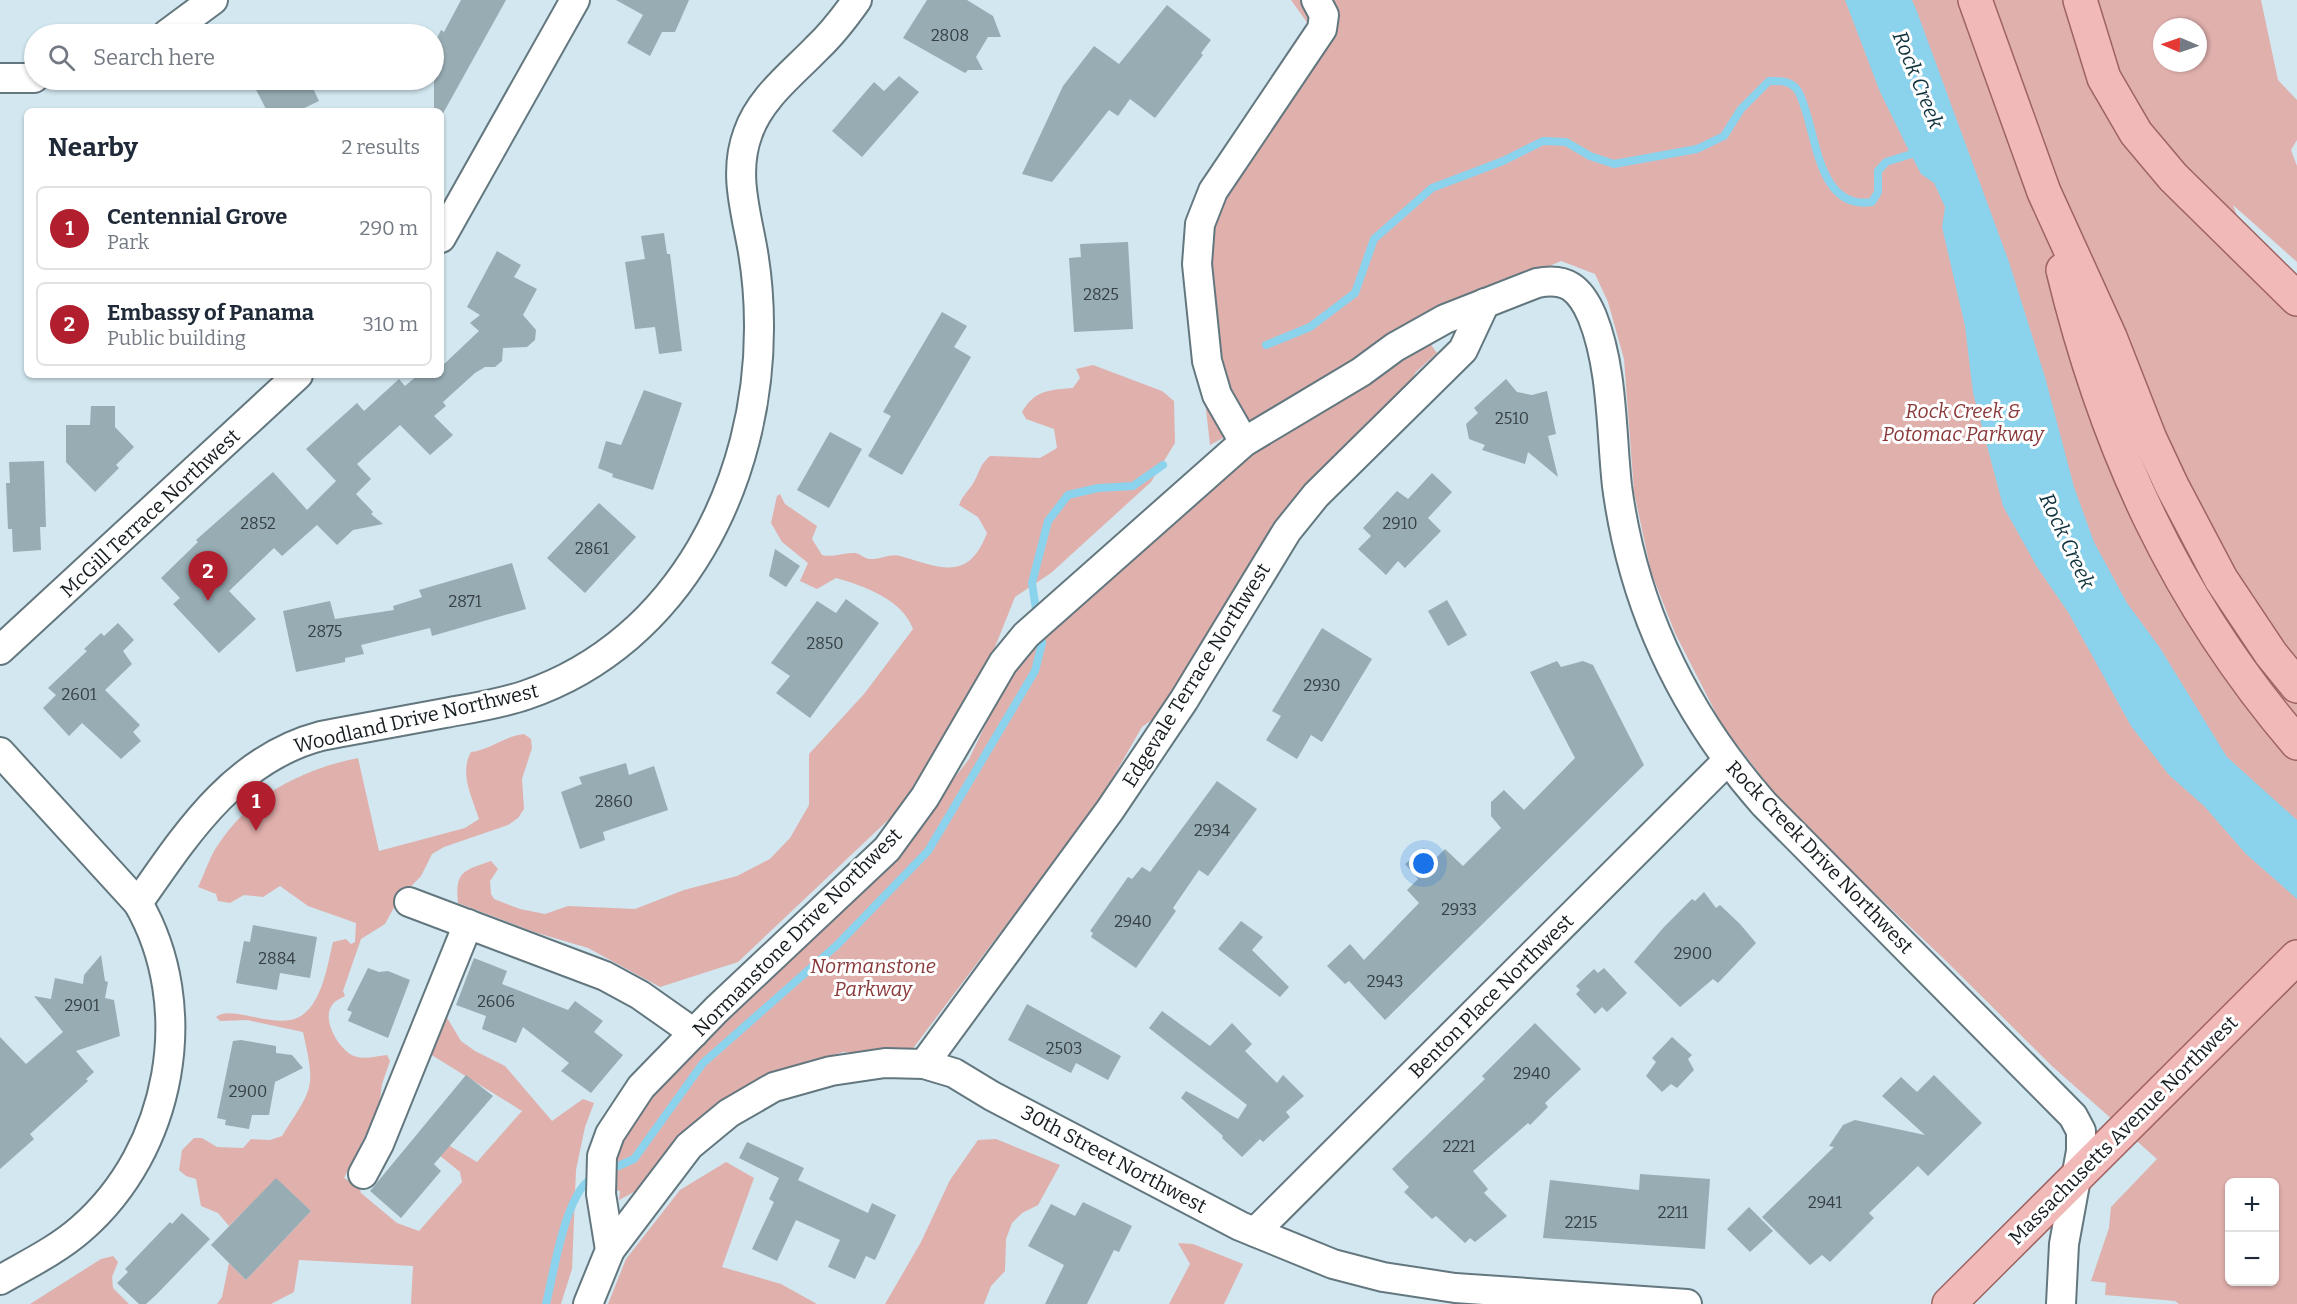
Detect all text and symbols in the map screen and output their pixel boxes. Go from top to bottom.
north arrow [2153,18,2207,72]
search box [24,24,444,90]
house number: 2808 [931,26,969,45]
water label: Rock Creek [1887,27,1950,133]
icon: search [45,41,78,74]
text: Search here [93,44,215,71]
text: Nearby [48,132,138,163]
text: 2 results [341,135,420,159]
text: Centennial Grove [107,203,287,230]
text: 1 [65,216,74,240]
text: 290 m [360,216,418,240]
text: Park [107,230,149,254]
house number: 2825 [1083,285,1119,304]
text: Embassy of Panama [107,299,314,326]
text: 2 [64,312,75,336]
text: 310 m [363,312,418,336]
text: Public building [107,326,246,350]
park label: Rock Creek & Potomac Parkway [1882,399,2046,446]
house number: 2510 [1495,409,1529,428]
street label: McGill Terrace Northwest [55,424,245,602]
water label: Rock Creek [2033,489,2101,594]
house number: 2852 [240,514,276,533]
house number: 2910 [1383,514,1417,533]
house number: 2861 [575,539,610,558]
pin: 2 [188,552,228,601]
street label: Edgevale Terrace Northwest [1117,559,1275,791]
house number: 2871 [449,592,482,611]
house number: 2875 [308,622,342,641]
house number: 2850 [806,634,844,653]
house number: 2930 [1303,676,1341,695]
street label: Woodland Drive Northwest [291,678,541,758]
house number: 2601 [62,685,97,704]
street label: Rock Creek Drive Northwest [1721,756,1919,958]
pin: 1 [236,782,276,831]
house number: 2860 [595,792,633,811]
house number: 2934 [1194,821,1231,840]
street label: Normanstone Drive Northwest [688,823,906,1041]
your location [1409,849,1438,878]
house number: 2933 [1441,900,1477,919]
street label: Benton Place Northwest [1404,909,1578,1083]
house number: 2940 [1114,912,1152,931]
house number: 2900 [1674,944,1712,963]
house number: 2884 [258,949,296,968]
park label: Normanstone Parkway [810,954,936,1001]
house number: 2943 [1367,972,1403,991]
house number: 2606 [477,992,515,1011]
house number: 2901 [65,996,100,1015]
street label: Massachusetts Avenue Northwest [2003,1010,2243,1250]
house number: 2503 [1046,1039,1082,1058]
house number: 2940 [1513,1064,1551,1083]
house number: 2900 [229,1082,267,1101]
street label: 30th Street Northwest [1017,1100,1211,1218]
house number: 2221 [1443,1137,1476,1156]
map controls [2225,1178,2279,1286]
button: + [2225,1178,2279,1232]
house number: 2941 [1808,1193,1842,1212]
house number: 2211 [1658,1203,1689,1222]
house number: 2215 [1565,1213,1597,1232]
button: − [2225,1232,2279,1286]

